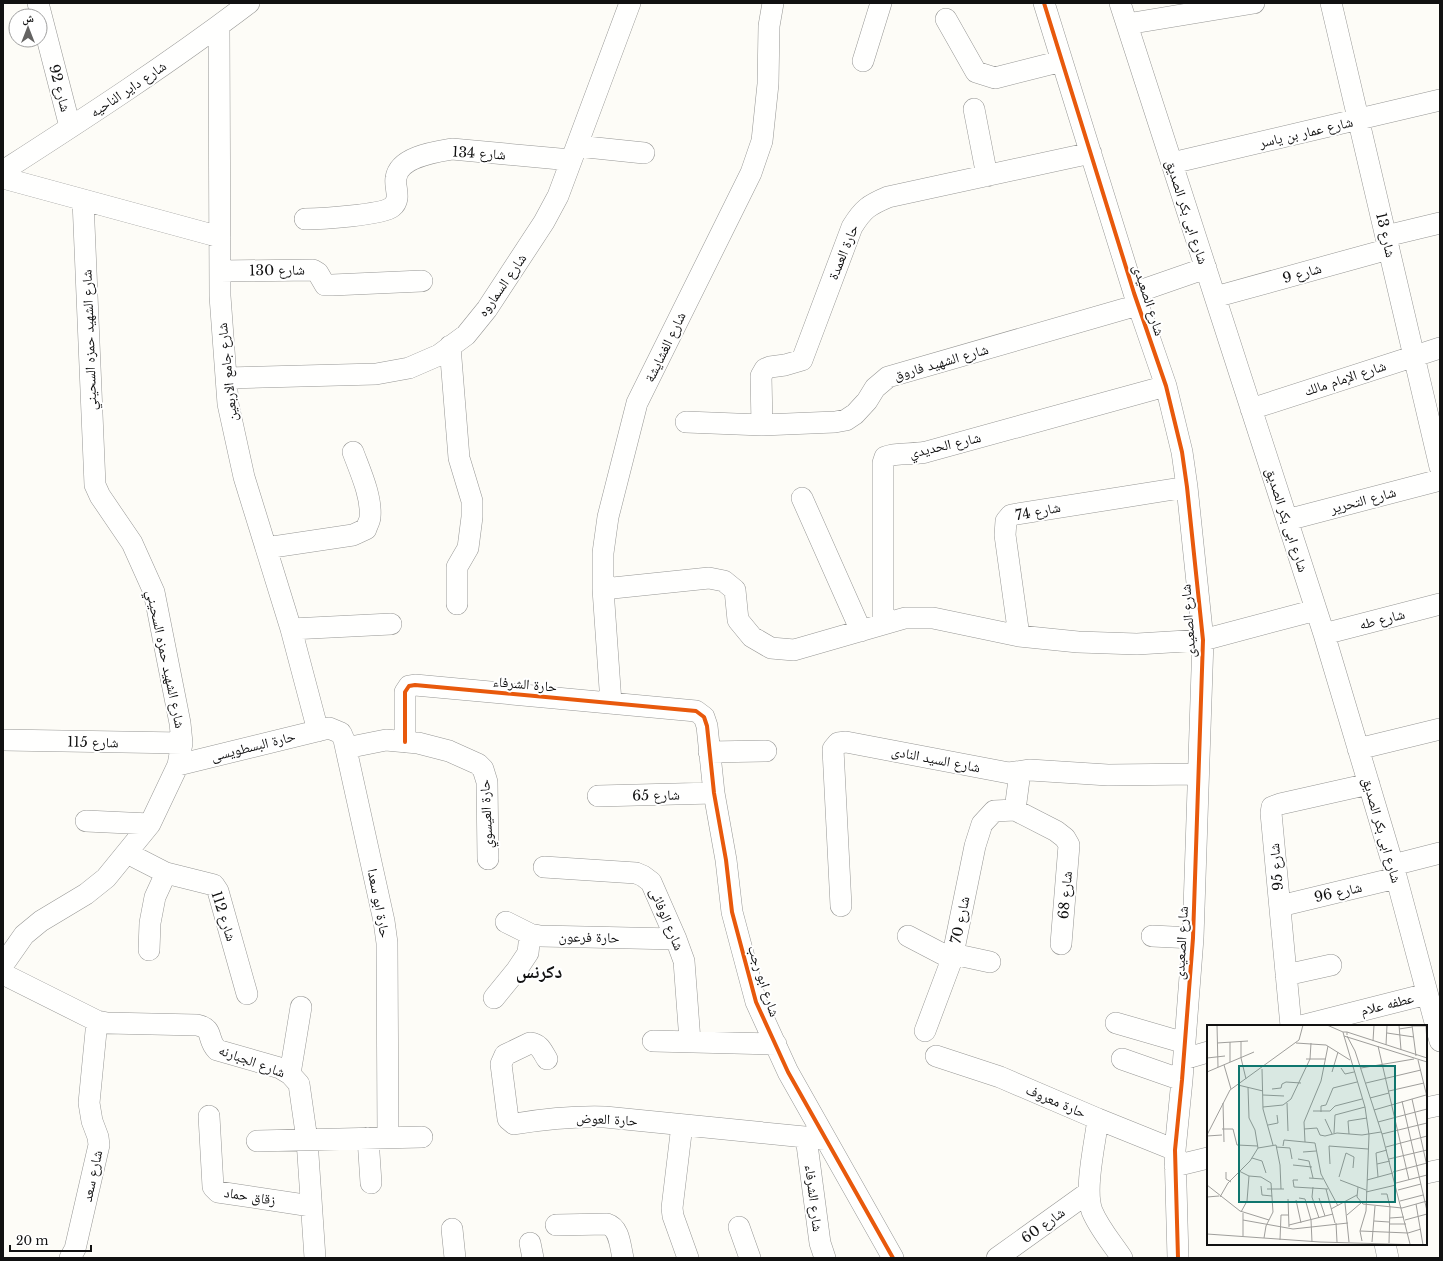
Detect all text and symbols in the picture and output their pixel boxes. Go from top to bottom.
north arrow [8,8,48,48]
text: ش [22,11,34,26]
street label: شارع داير الناحيه [86,57,170,122]
street label: شارع 92 [44,62,75,114]
street label: شارع عمار بن ياسر [1256,112,1355,153]
street label: شارع 134 [452,143,506,164]
street label: شارع ابى بكر الصديق [1161,157,1212,267]
street label: شارع 13 [1371,211,1400,259]
street label: حارة العمدة [824,222,862,282]
street label: شارع السماروه [474,250,531,321]
street label: شارع 9 [1280,259,1324,288]
street label: شارع 130 [249,261,305,280]
street label: شارع الصعيدى [1128,262,1169,338]
street label: شارع الشهيد حمزه السحيني [78,269,103,411]
street label: شارع الغشايشة [640,309,691,386]
street label: شارع جامع الاربعين [213,322,242,422]
street label: شارع الشهيد فاروق [892,340,991,385]
street label: شارع الإمام مالك [1302,356,1389,401]
street label: شارع الحديدي [907,428,983,464]
street label: شارع ابى بكر الصديق [1261,465,1312,575]
street label: شارع التحرير [1327,483,1398,519]
street label: شارع 74 [1014,498,1062,525]
street label: شارع الصعيدى [1176,583,1201,659]
street label: شارع الشهيد حمزه السحيني [140,588,189,730]
street label: شارع طه [1357,605,1407,634]
street label: حارة الشرفاء [492,672,558,696]
street label: حارة البسطويسى [209,727,297,765]
street label: شارع 115 [67,733,119,752]
street label: شارع السيد النادى [890,742,982,777]
street label: شارع ابى بكر الصديق [1357,775,1406,885]
street label: حارة العيسوي [475,779,499,849]
street label: شارع 65 [632,786,680,805]
street label: شارع 95 [1265,842,1288,891]
street label: حارة ابو سعدا [363,867,395,939]
street label: شارع 68 [1054,870,1077,920]
street label: شارع 96 [1312,878,1364,907]
street label: شارع الوفائى [645,885,688,953]
street label: شارع 112 [206,889,241,944]
street label: شارع 70 [947,895,974,945]
street label: شارع الصعيدى [1170,906,1193,980]
street label: حارة فرعون [558,927,620,947]
street label: شارع ابو رجب [743,943,784,1019]
district label: دكرنس [516,961,562,983]
street label: عطفه علام [1359,989,1416,1020]
inset map [1207,1025,1427,1245]
street label: شارع الجبارنه [216,1041,288,1082]
street label: حارة معروف [1023,1080,1089,1122]
street label: حارة العوض [576,1108,638,1130]
street label: شارع سعد [78,1149,107,1204]
street label: شارع الشرفاء [800,1163,827,1233]
street label: زقاق حماد [223,1183,277,1209]
street label: شارع 60 [1018,1203,1069,1248]
scale bar [10,1227,91,1253]
text: 20 m [16,1233,48,1248]

